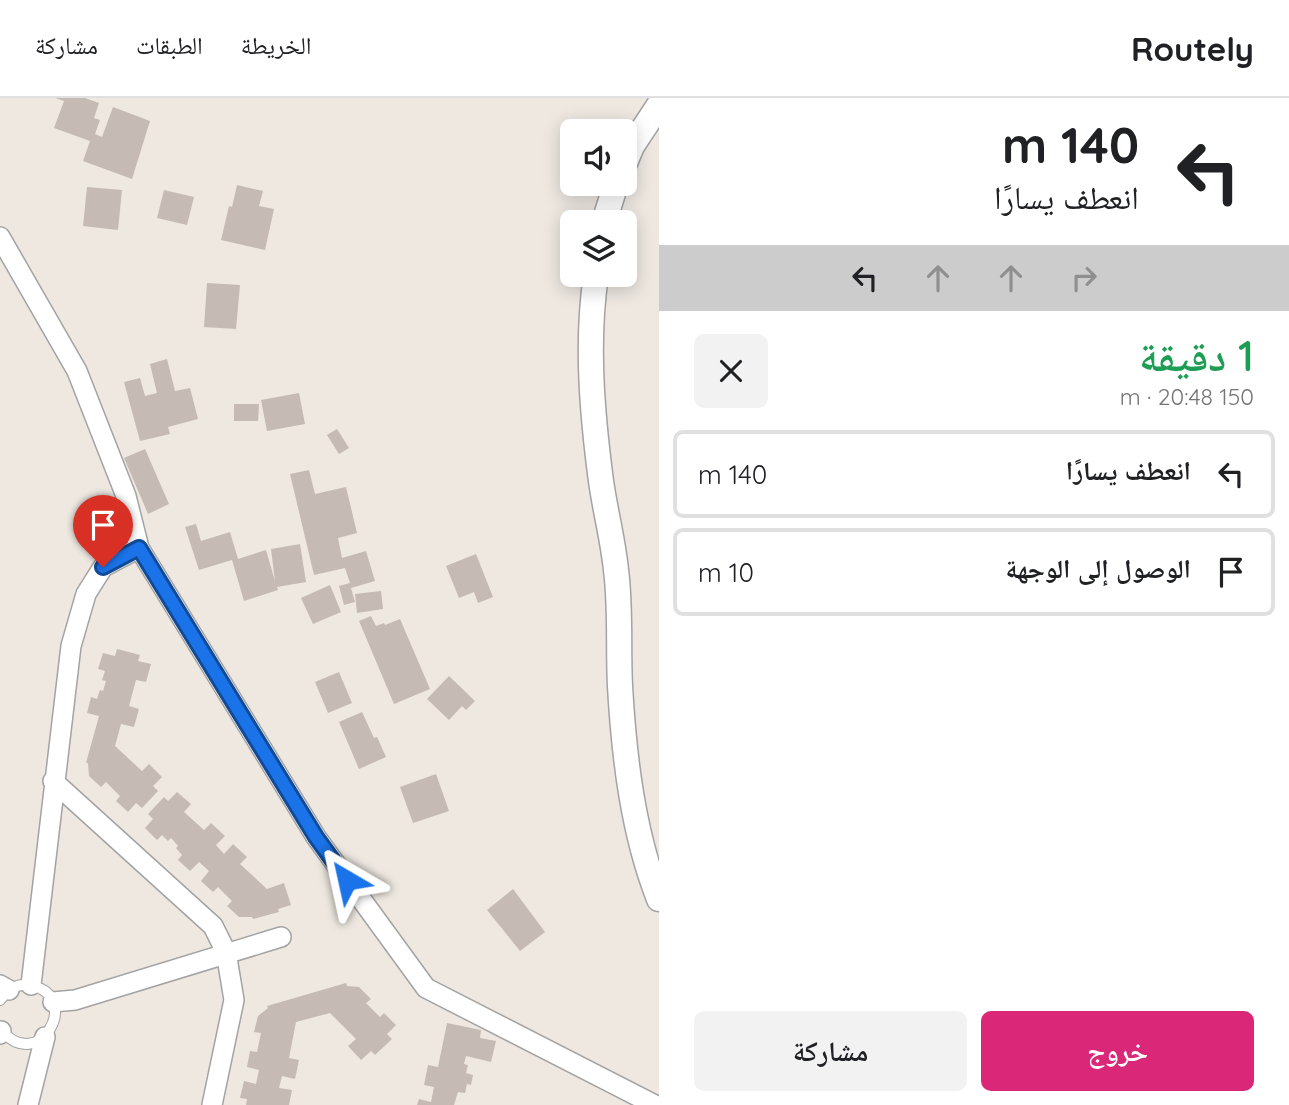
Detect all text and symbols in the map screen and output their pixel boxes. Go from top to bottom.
text: Routely [1131,28,1254,69]
text: مشاركة [35,30,98,60]
text: الطبقات [136,30,203,60]
text: الخريطة [241,30,311,60]
text: 140 m [1002,114,1139,175]
map controls [560,119,637,287]
button: sound [560,119,637,196]
icon: left [1163,126,1254,217]
text: انعطف يسارًا [994,177,1139,217]
button: layers [560,210,637,287]
icon: left [846,259,884,297]
icon: ahead [919,259,957,297]
icon: ahead [992,259,1030,297]
icon: right [1065,259,1103,297]
text: 1 دقيقة [1139,329,1254,382]
button: close [694,334,768,408]
text: 150 m · 20:48 [1120,382,1254,411]
text: انعطف يسارًا [1066,454,1191,487]
icon: left [1212,455,1250,493]
text: 140 m [698,458,767,491]
pin [73,495,133,567]
icon: arrive [84,506,122,544]
text: الوصول إلى الوجهة [1005,552,1191,585]
icon: arrive [1212,553,1250,591]
text: 10 m [698,556,754,589]
position arrow [310,843,384,917]
button: مشاركة [694,1011,967,1091]
button: خروج [981,1011,1254,1091]

